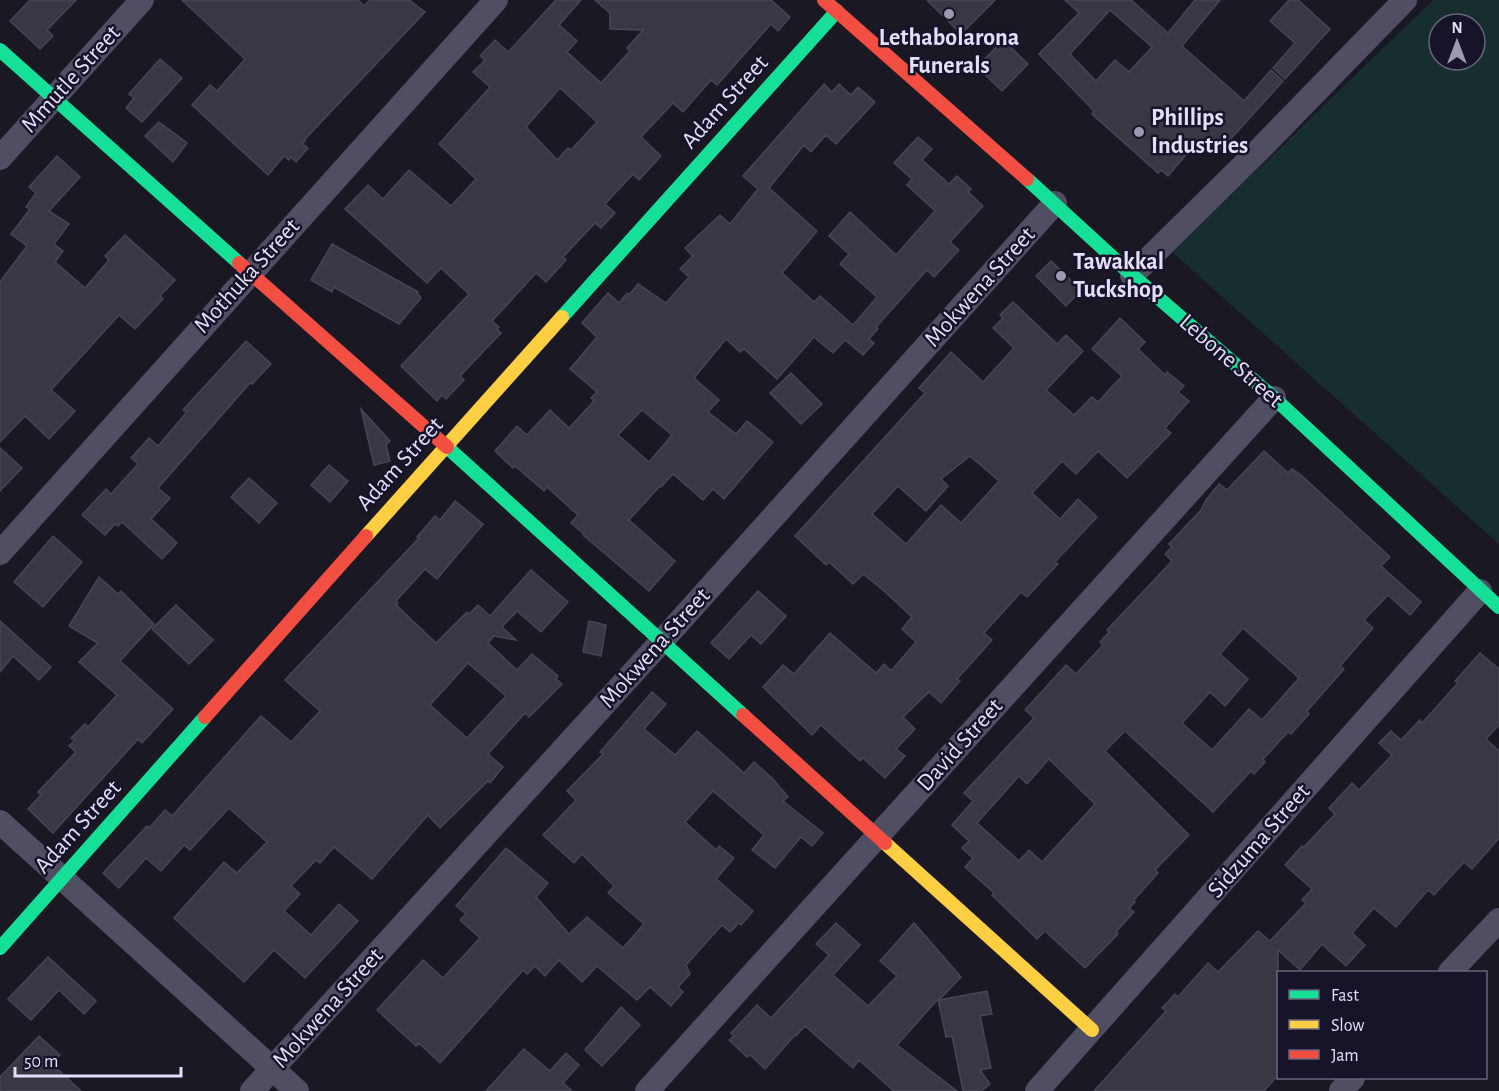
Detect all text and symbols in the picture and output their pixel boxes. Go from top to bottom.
marker: Lethabolarona Funerals [942,7,956,21]
north arrow [1427,12,1487,72]
street label: Mmutle Street [17,20,125,137]
text: N [1451,20,1463,36]
place label: Lethabolarona Funerals [879,26,1019,78]
street label: Adam Street [677,50,773,153]
place label: Phillips Industries [1151,106,1248,158]
marker: Phillips Industries [1132,125,1146,139]
street label: Mothuka Street [190,214,305,338]
street label: Mokwena Street [920,222,1040,352]
place label: Tawakkal Tuckshop [1073,250,1164,302]
marker: Tawakkal Tuckshop [1054,269,1068,283]
street label: Lebone Street [1175,310,1288,412]
street label: Adam Street [352,412,448,515]
street label: Mokwena Street [595,583,715,713]
street label: David Street [913,694,1008,796]
street label: Adam Street [30,775,126,878]
street label: Sidzuma Street [1203,779,1315,903]
street label: Mokwena Street [268,943,388,1073]
legend [1277,971,1487,1079]
text: Fast [1331,987,1359,1005]
text: Slow [1331,1017,1364,1035]
scale bar [15,1040,182,1078]
text: Jam [1331,1047,1359,1065]
text: 50 m [24,1053,58,1071]

